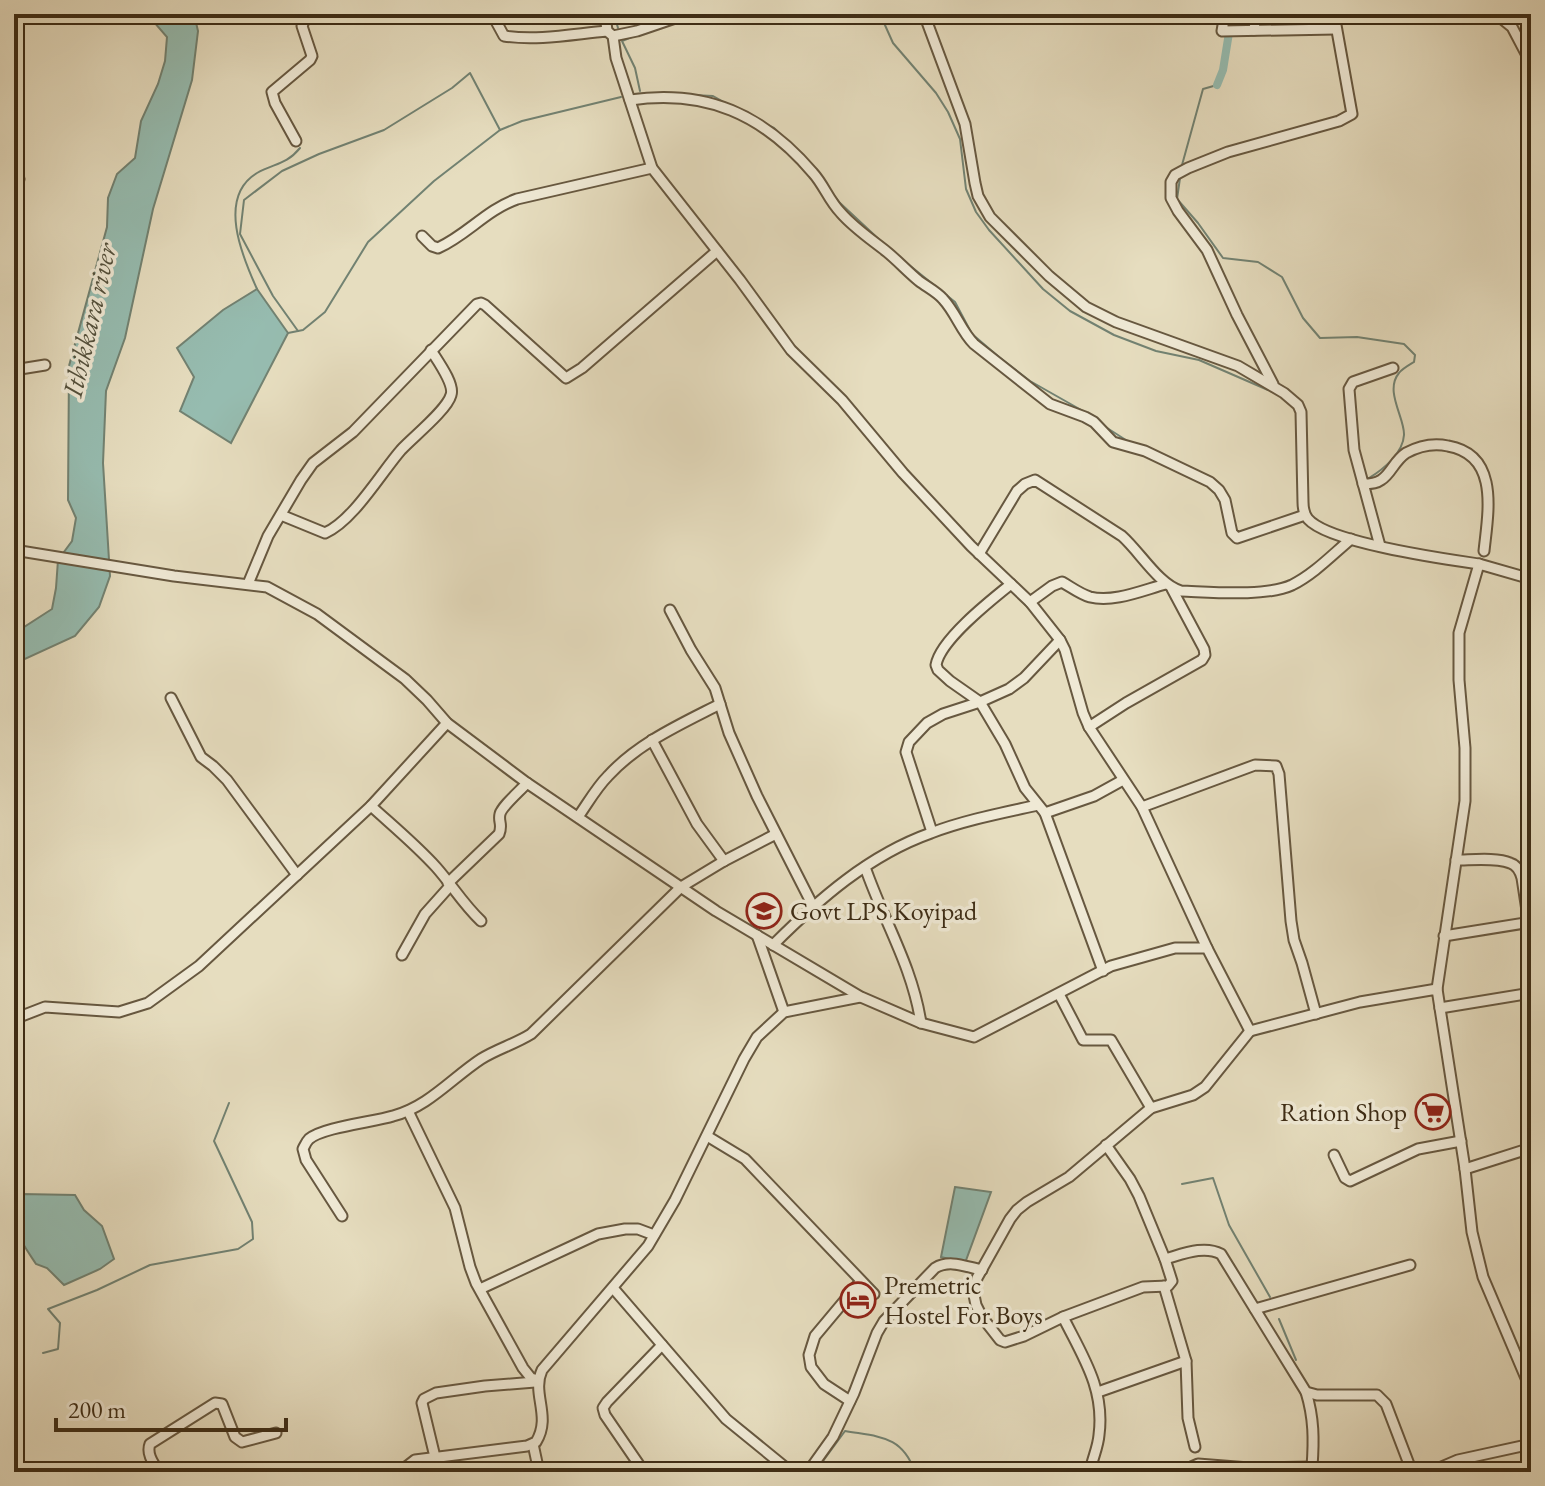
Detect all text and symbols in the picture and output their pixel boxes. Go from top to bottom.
water label: Ithikkara river [54,238,125,401]
school or university icon: Govt LPS Koyipad [745,892,783,930]
place label: Govt LPS Koyipad [790,894,978,928]
supermarket icon: Ration Shop [1414,1093,1452,1131]
place label: Ration Shop [1280,1095,1407,1129]
place label: Premetric Hostel For Boys [884,1268,1043,1332]
hotel icon: Premetric Hostel For Boys [839,1281,877,1319]
scale bar [56,1382,286,1432]
text: 200 m [68,1394,126,1425]

